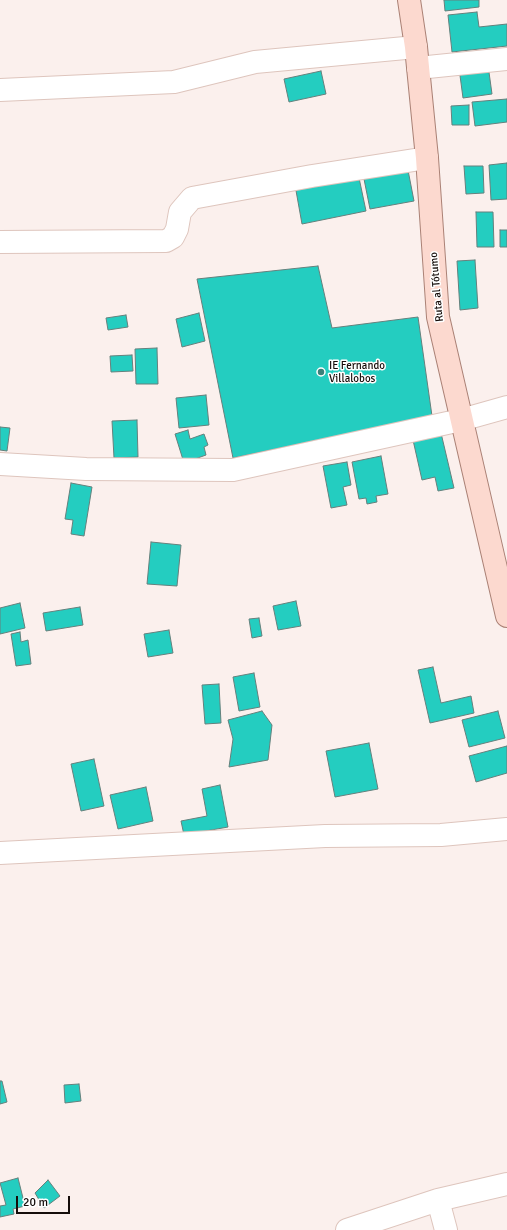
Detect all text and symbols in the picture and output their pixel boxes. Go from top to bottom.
street label: Ruta al Tótumo [427,252,447,322]
place label: IE Fernando Villalobos [329,359,385,385]
marker: IE Fernando Villalobos [316,367,326,377]
scale bar [18,1188,72,1214]
text: 20 m [23,1195,48,1210]

